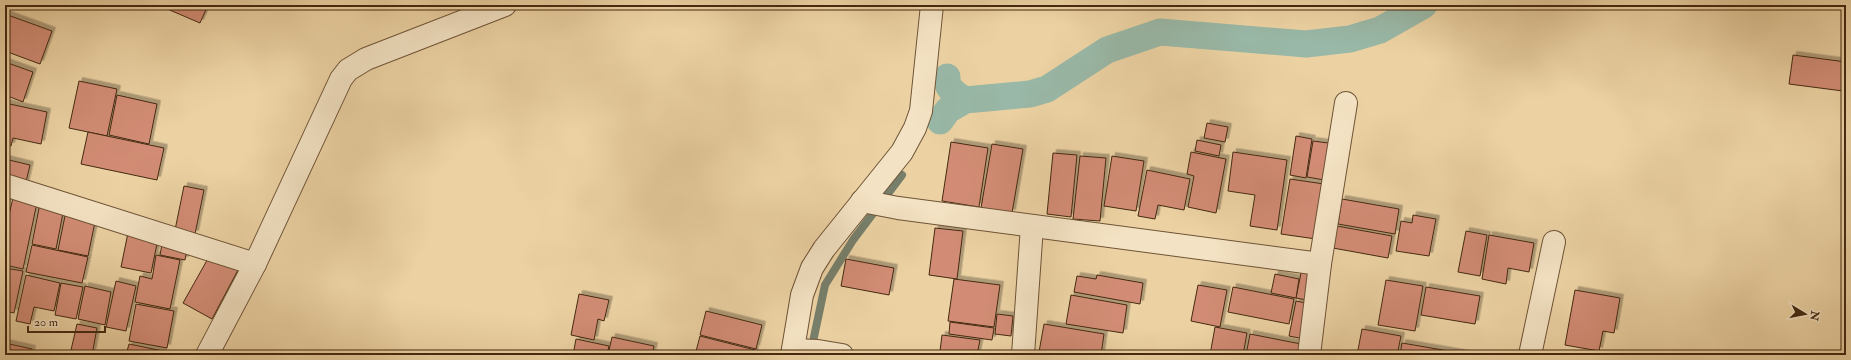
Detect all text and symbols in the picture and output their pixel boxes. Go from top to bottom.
north arrow [1785,294,1825,334]
scale bar [28,308,105,334]
text: N [1807,309,1822,323]
text: 20 m [34,315,59,330]

